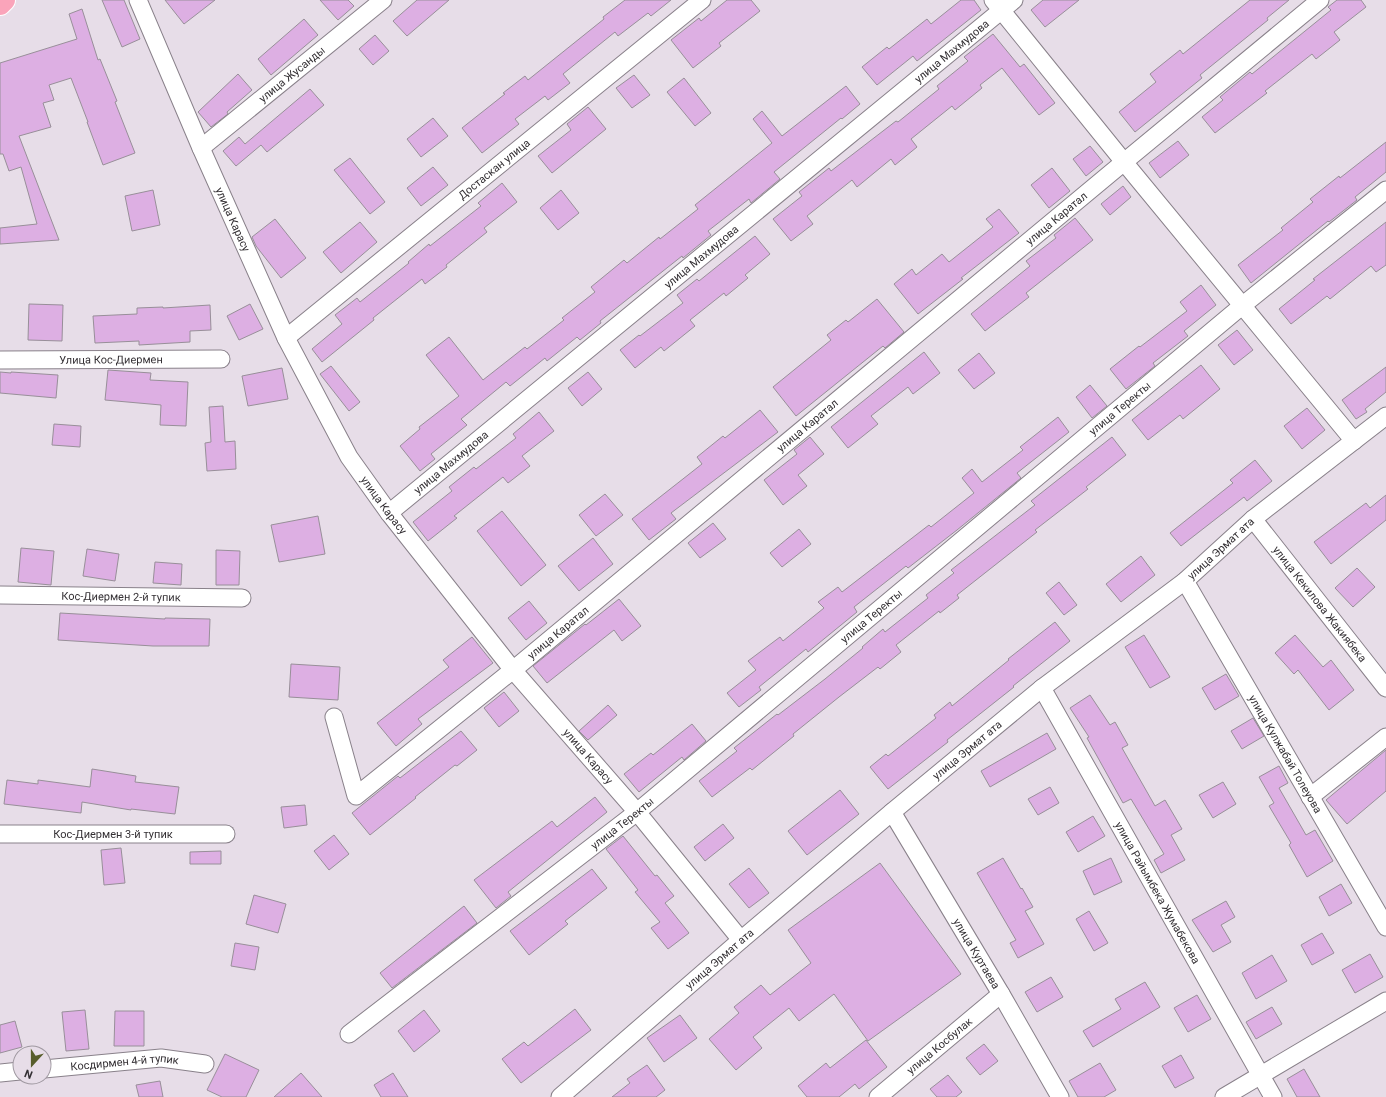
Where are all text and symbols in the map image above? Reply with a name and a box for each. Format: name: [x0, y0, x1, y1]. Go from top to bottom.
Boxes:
street label: улица Махмудова: [912, 17, 992, 85]
street label: улица Жусанды: [256, 44, 327, 105]
street label: Достаскан улица: [456, 136, 532, 202]
street label: улица Карасу: [213, 185, 253, 254]
street label: улица Каратал: [1023, 189, 1090, 247]
street label: улица Махмудова: [661, 222, 741, 291]
street label: Улица Кос-Диермен: [59, 353, 163, 366]
street label: улица Теректы: [1086, 379, 1153, 438]
street label: улица Каратал: [774, 396, 841, 455]
street label: улица Махмудова: [411, 428, 491, 497]
street label: улица Карасу: [358, 473, 410, 537]
street label: улица Эрмат ата: [1185, 515, 1257, 582]
street label: улица Кекилова Жакиябека: [1270, 543, 1369, 664]
street label: улица Теректы: [838, 587, 905, 646]
street label: Кос-Диермен 2-й тупик: [61, 589, 181, 604]
street label: улица Каратал: [525, 603, 591, 662]
street label: улица Кулжабай Толеуова: [1246, 692, 1325, 815]
street label: улица Эрмат ата: [930, 718, 1004, 782]
street label: улица Карасу: [561, 726, 616, 787]
street label: улица Теректы: [588, 794, 656, 852]
street label: улица Райымбека Жумабекова: [1112, 819, 1203, 966]
street label: Кос-Диермен 3-й тупик: [53, 828, 173, 841]
street label: улица Куртаева: [951, 916, 1003, 991]
street label: улица Эрмат ата: [683, 926, 756, 992]
street label: улица Косбулак: [904, 1015, 975, 1077]
north arrow: [12, 1045, 52, 1085]
street label: Косдирмен 4-й тупик: [70, 1051, 180, 1073]
text: N: [22, 1066, 35, 1081]

